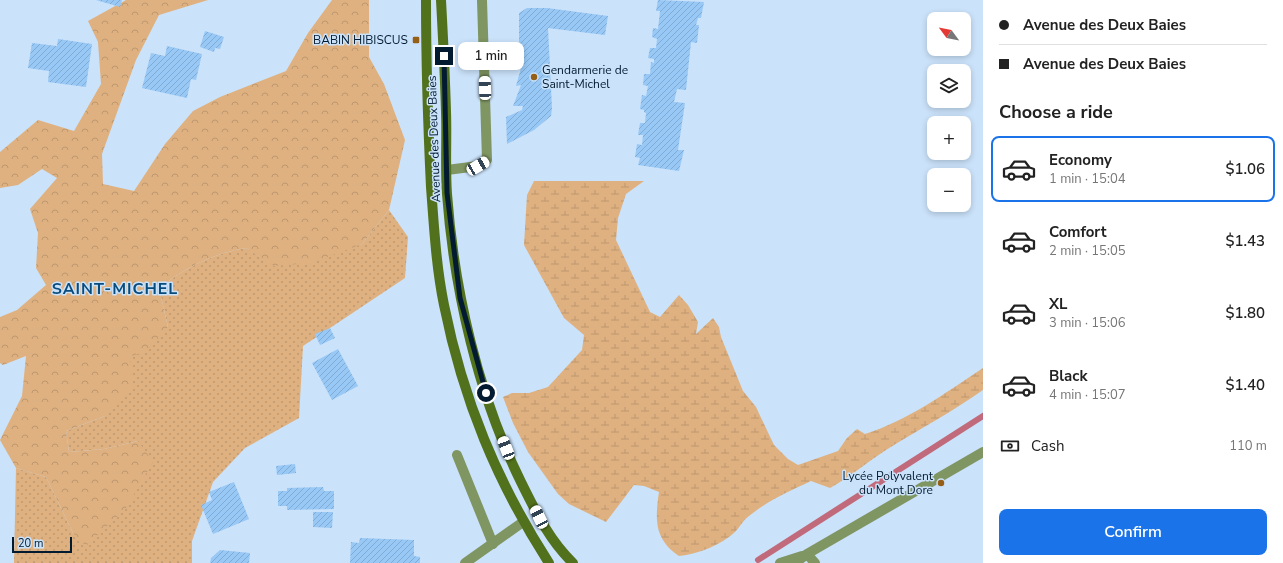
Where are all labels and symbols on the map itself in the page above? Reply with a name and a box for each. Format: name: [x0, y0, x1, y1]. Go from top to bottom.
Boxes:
north arrow: [927, 12, 971, 56]
place label: BABIN HIBISCUS: [313, 32, 408, 48]
marker: BABIN HIBISCUS: [411, 35, 421, 45]
callout: 1 min: [458, 42, 524, 70]
route end: [435, 47, 453, 65]
place label: Gendarmerie de Saint-Michel: [542, 62, 628, 92]
marker: Gendarmerie de Saint-Michel: [529, 72, 539, 82]
street label: Avenue des Deux Baies: [424, 75, 444, 203]
car: [479, 76, 491, 100]
car: [465, 155, 491, 177]
district label: SAINT-MICHEL: [52, 278, 178, 300]
route start: [477, 384, 495, 402]
car: [496, 435, 516, 461]
place label: Lycée Polyvalent du Mont Dore: [843, 468, 934, 498]
marker: Lycée Polyvalent du Mont Dore: [936, 478, 946, 488]
car: [528, 504, 550, 530]
scale bar: [12, 535, 72, 554]

